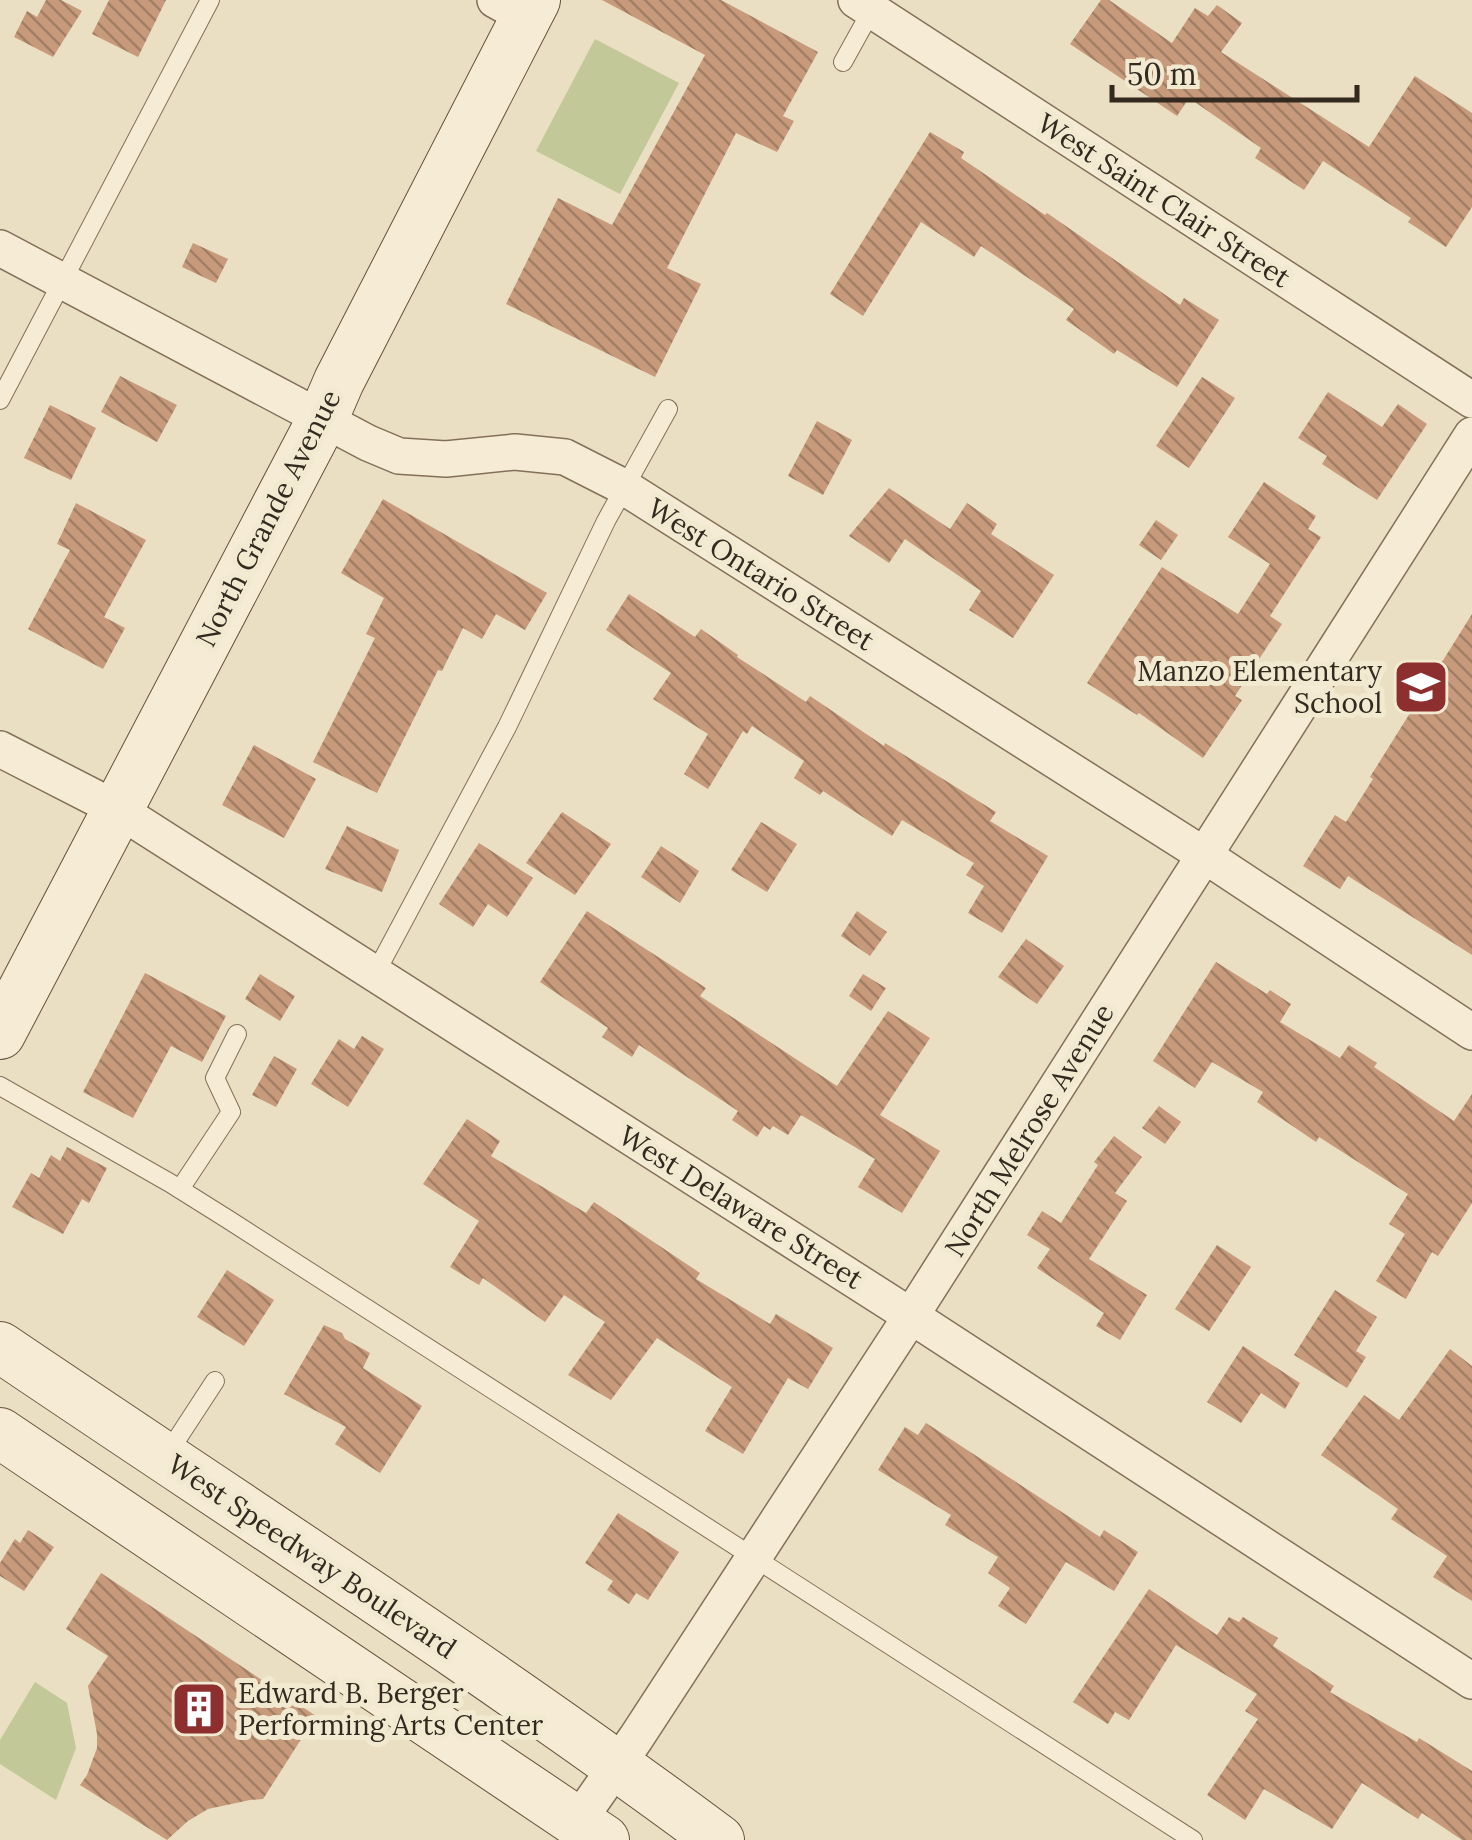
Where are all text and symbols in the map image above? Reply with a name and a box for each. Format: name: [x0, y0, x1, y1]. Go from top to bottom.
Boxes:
scale bar: [1112, 40, 1357, 102]
text: 50 m: [1127, 55, 1197, 93]
street label: West Saint Clair Street: [1031, 105, 1297, 295]
street label: North Grande Avenue: [188, 383, 348, 653]
street label: West Ontario Street: [641, 490, 881, 658]
place label: Manzo Elementary School: [1137, 653, 1382, 721]
school or university icon: Manzo Elementary School: [1391, 657, 1451, 717]
street label: North Melrose Avenue: [936, 997, 1122, 1263]
street label: West Delaware Street: [612, 1117, 870, 1297]
street label: West Speedway Boulevard: [161, 1446, 463, 1666]
place label: Edward B. Berger Performing Arts Center: [238, 1675, 543, 1743]
building icon: Edward B. Berger Performing Arts Center: [169, 1679, 229, 1739]

